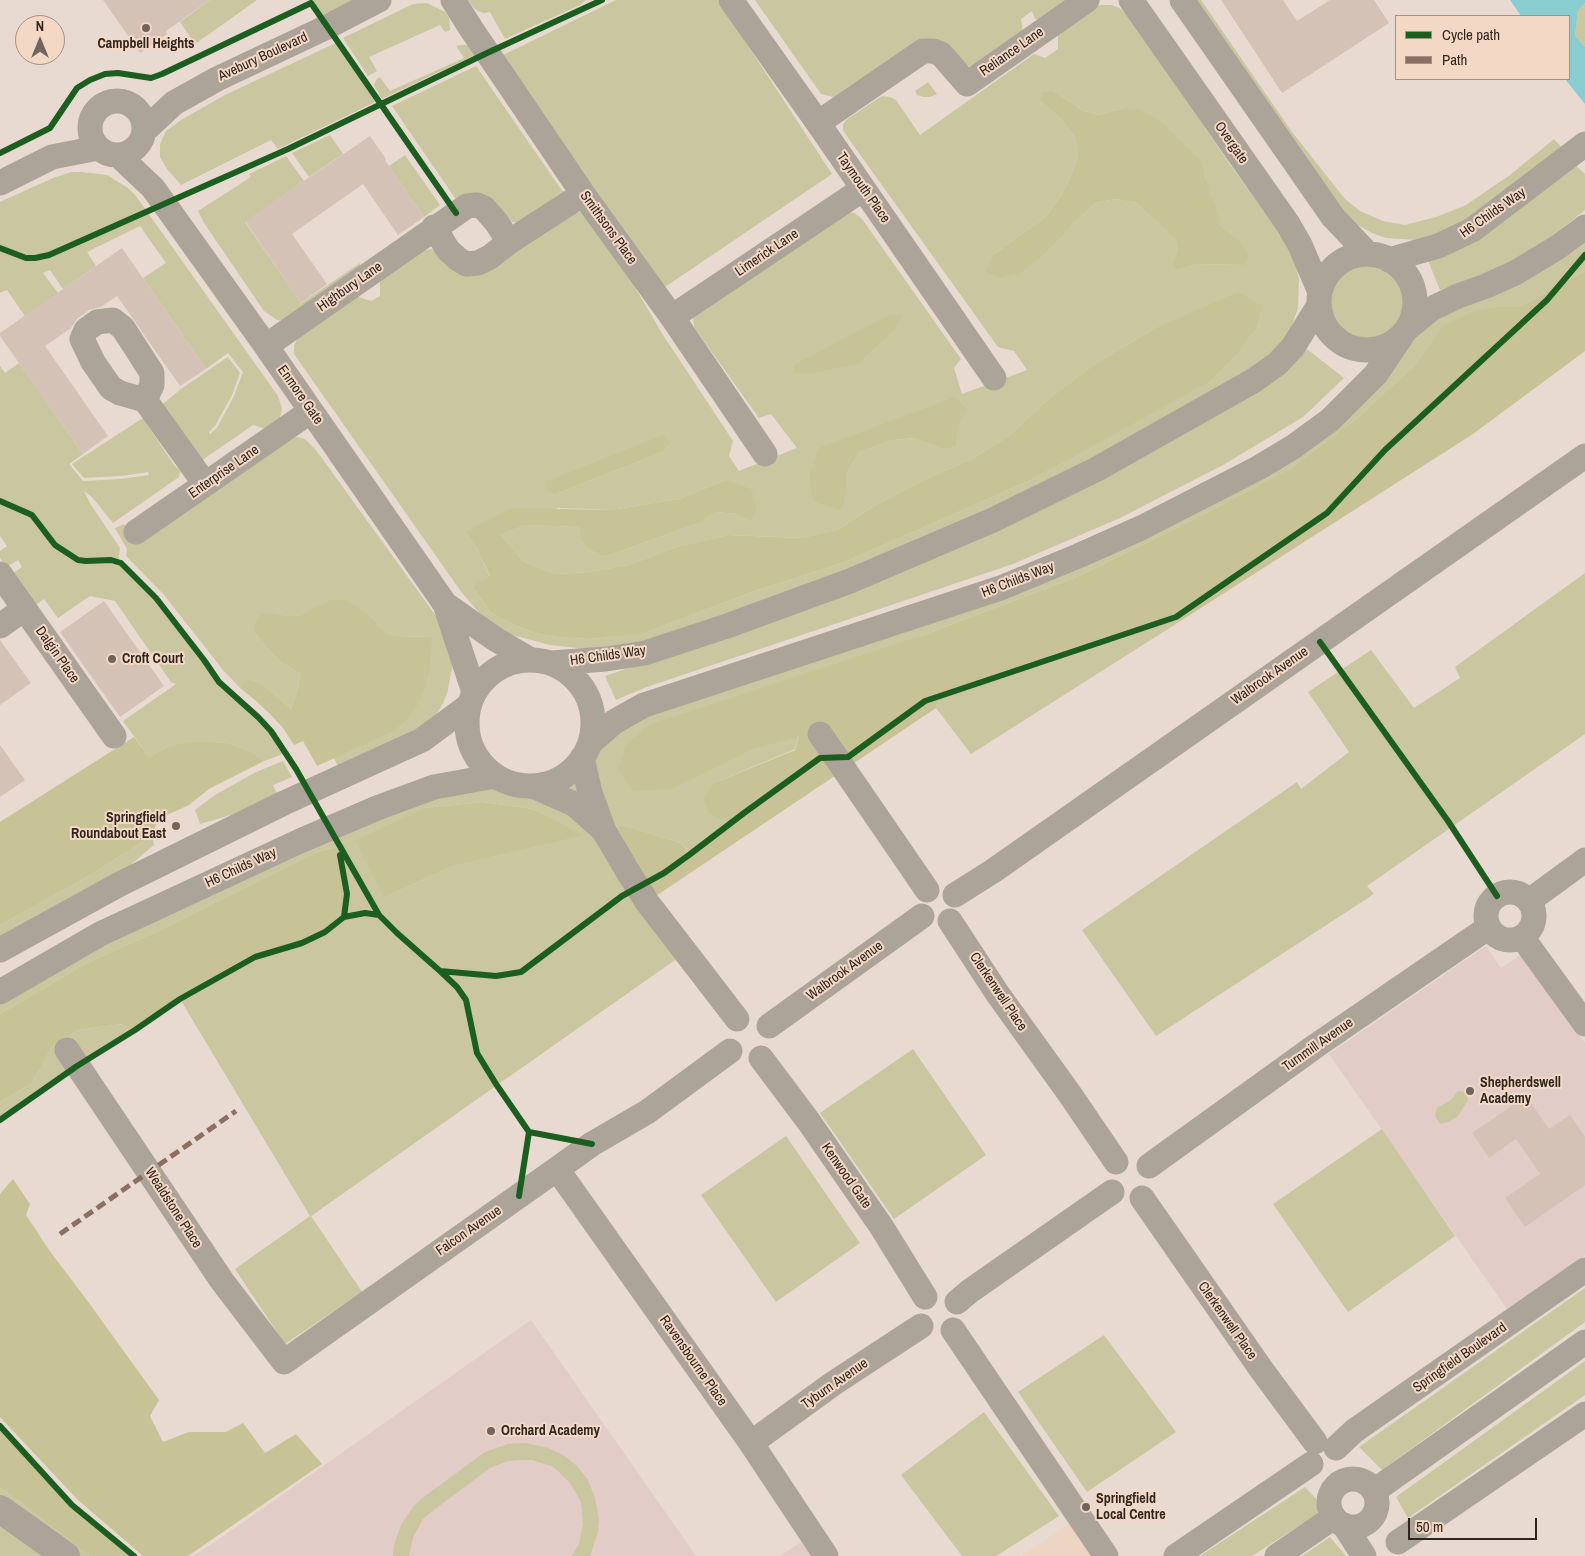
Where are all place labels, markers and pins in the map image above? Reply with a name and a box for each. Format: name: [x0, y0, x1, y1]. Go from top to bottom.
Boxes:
marker: Campbell Heights: [140, 22, 152, 34]
place label: Campbell Heights: [98, 36, 194, 52]
place label: Croft Court: [122, 651, 183, 667]
marker: Croft Court: [106, 653, 118, 665]
place label: Springfield Roundabout East: [71, 810, 166, 842]
marker: Springfield Roundabout East: [170, 820, 182, 832]
place label: Shepherdswell Academy: [1480, 1075, 1561, 1108]
marker: Shepherdswell Academy: [1464, 1085, 1476, 1097]
place label: Orchard Academy: [501, 1423, 600, 1439]
marker: Orchard Academy: [485, 1425, 497, 1437]
place label: Springfield Local Centre: [1096, 1491, 1166, 1524]
marker: Springfield Local Centre: [1080, 1501, 1092, 1513]

